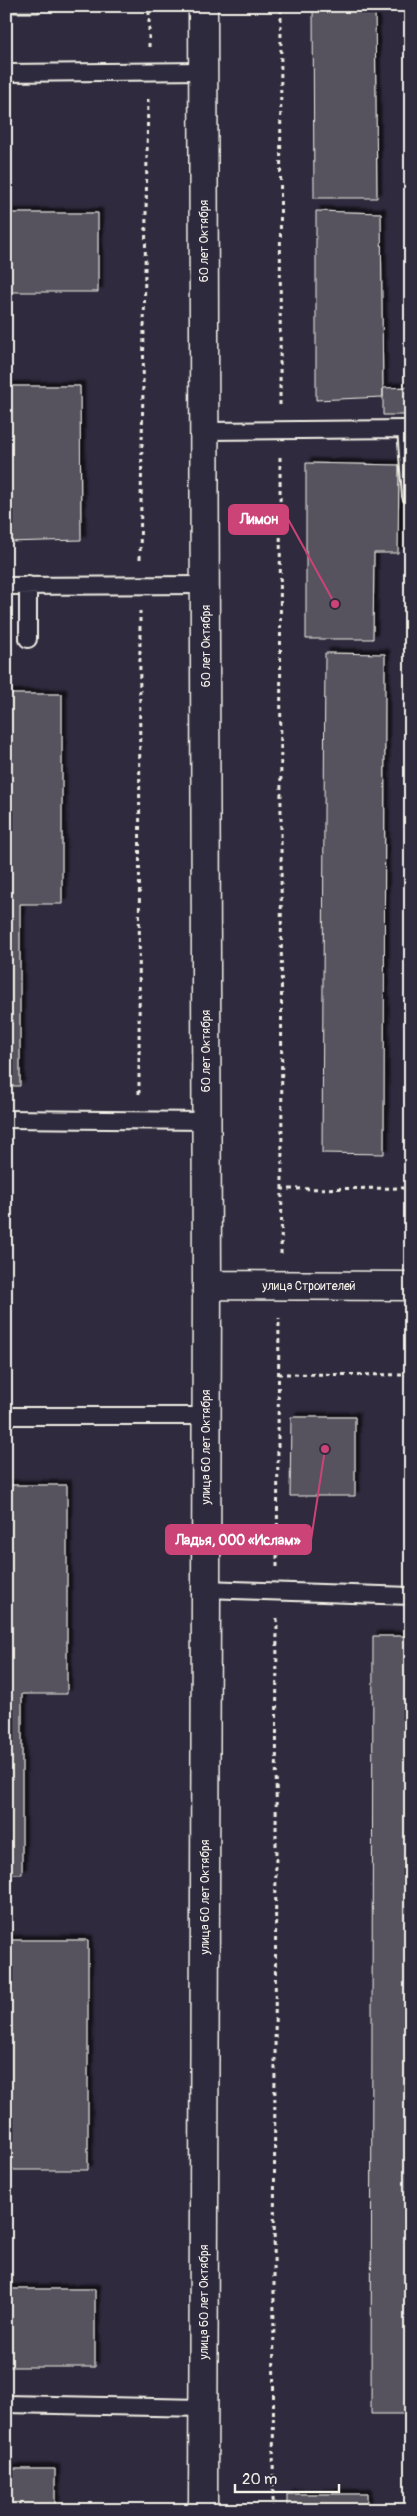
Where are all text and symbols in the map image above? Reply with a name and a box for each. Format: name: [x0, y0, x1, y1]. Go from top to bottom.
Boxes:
street label: 60 лет Октября: [197, 200, 212, 282]
callout: Лимон: [229, 505, 288, 534]
text: Лимон: [239, 511, 278, 528]
street label: 60 лет Октября: [199, 605, 214, 687]
street label: 60 лет Октября: [199, 1010, 214, 1092]
street label: улица Строителей: [261, 1279, 356, 1294]
street label: улица 60 лет Октября: [199, 1389, 214, 1505]
callout: Ладья, ООО «Ислам»: [166, 1525, 311, 1554]
text: Ладья, ООО «Ислам»: [174, 1532, 302, 1549]
street label: улица 60 лет Октября: [198, 1839, 213, 1955]
street label: улица 60 лет Октября: [197, 2244, 212, 2360]
scale bar: [235, 2461, 338, 2493]
text: 20 m: [242, 2470, 277, 2489]

